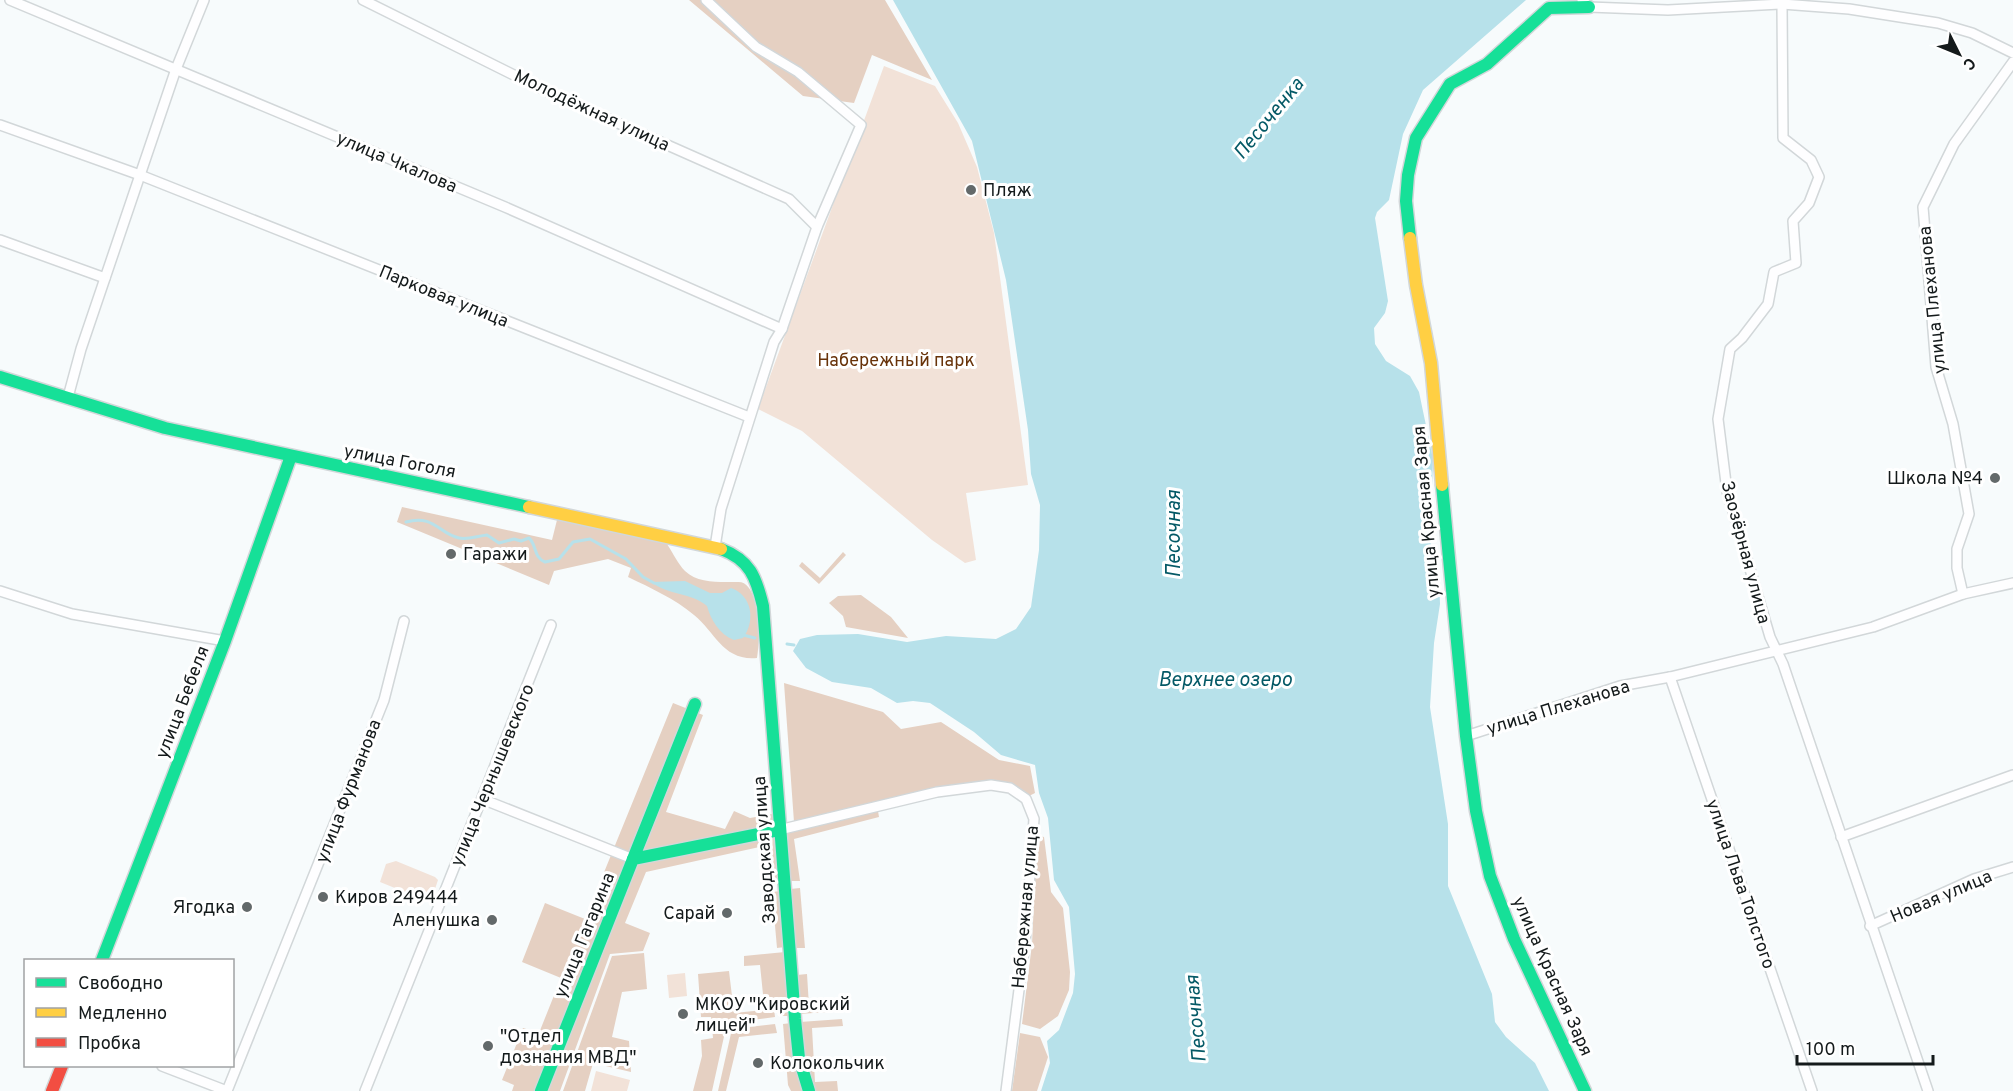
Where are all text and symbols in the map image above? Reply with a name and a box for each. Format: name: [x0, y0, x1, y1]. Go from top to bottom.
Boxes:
north arrow: [1929, 24, 1989, 84]
text: С: [1958, 52, 1979, 73]
street label: Молодёжная улица: [510, 65, 673, 158]
water label: Песоченка: [1229, 72, 1311, 166]
street label: улица Чкалова: [332, 128, 460, 199]
place label: Пляж: [983, 180, 1032, 203]
marker: Пляж: [964, 183, 978, 197]
street label: улица Плеханова: [1914, 225, 1953, 375]
street label: Парковая улица: [375, 261, 512, 334]
park label: Набережный парк: [817, 350, 975, 373]
street label: улица Красная Заря: [1409, 425, 1446, 599]
street label: улица Гоголя: [342, 440, 458, 485]
place label: Школа №4: [1887, 468, 1983, 491]
marker: Школа №4: [1988, 471, 2002, 485]
street label: Заозёрная улица: [1714, 478, 1775, 626]
water label: Песочная: [1162, 490, 1188, 578]
place label: Гаражи: [463, 544, 528, 567]
marker: Гаражи: [444, 547, 458, 561]
street label: улица Бебеля: [151, 643, 215, 762]
water label: Верхнее озеро: [1158, 668, 1292, 694]
street label: улица Плеханова: [1484, 676, 1633, 741]
street label: улица Чернышевского: [446, 681, 541, 870]
street label: улица Фурманова: [311, 716, 387, 867]
street label: Заводская улица: [749, 775, 782, 925]
street label: улица Льва Толстого: [1700, 797, 1779, 972]
street label: Набережная улица: [1008, 825, 1045, 990]
street label: Новая улица: [1887, 866, 1996, 929]
street label: улица Гагарина: [550, 869, 621, 1002]
place label: Киров 249444: [335, 887, 458, 910]
marker: Киров 249444: [316, 890, 330, 904]
street label: улица Красная Заря: [1506, 893, 1597, 1060]
place label: Ягодка: [173, 897, 235, 920]
marker: Ягодка: [240, 900, 254, 914]
place label: Сарай: [663, 903, 715, 926]
marker: Сарай: [720, 906, 734, 920]
place label: Аленушка: [392, 910, 480, 933]
marker: Аленушка: [485, 913, 499, 927]
legend: [24, 959, 234, 1067]
text: Свободно: [78, 973, 163, 996]
water label: Песочная: [1180, 973, 1214, 1064]
place label: МКОУ "Кировский лицей": [695, 994, 850, 1038]
text: Медленно: [78, 1003, 167, 1026]
marker: МКОУ "Кировский лицей": [676, 1007, 690, 1021]
place label: "Отдел дознания МВД": [500, 1026, 637, 1070]
scale bar: [1797, 1028, 1934, 1066]
text: Пробка: [78, 1033, 141, 1056]
marker: "Отдел дознания МВД": [481, 1039, 495, 1053]
text: 100 m: [1806, 1039, 1855, 1062]
place label: Колокольчик: [770, 1053, 885, 1076]
marker: Колокольчик: [751, 1056, 765, 1070]

